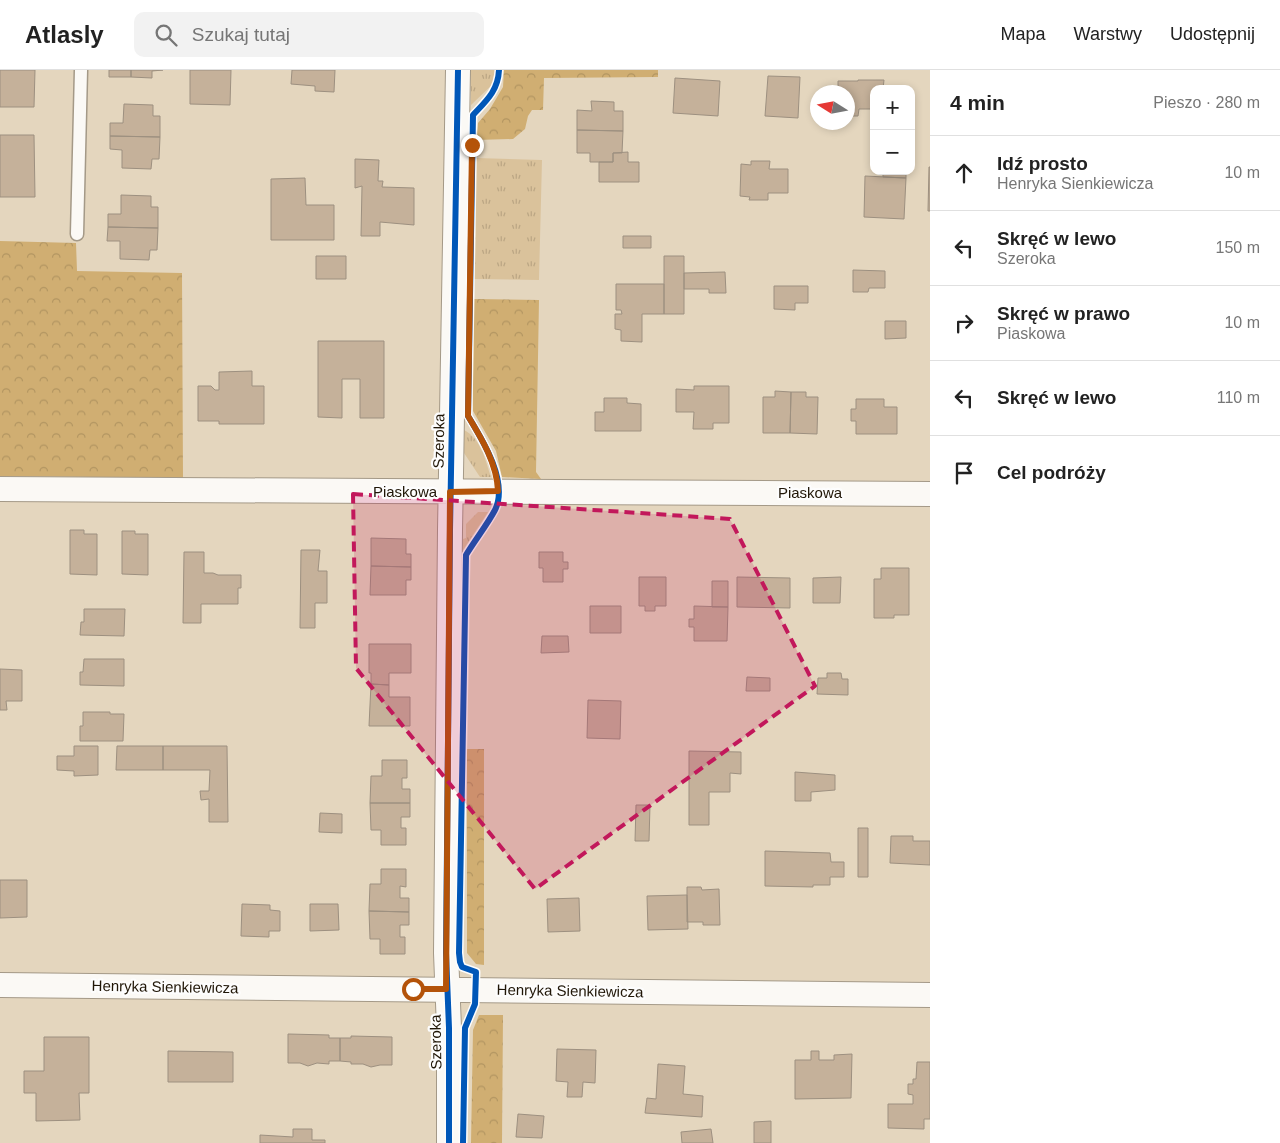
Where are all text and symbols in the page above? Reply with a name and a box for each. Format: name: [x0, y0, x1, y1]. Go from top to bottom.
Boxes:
search box: [134, 12, 484, 57]
text: Atlasly: [25, 21, 104, 48]
icon: search: [152, 21, 180, 49]
text: Szukaj tutaj: [192, 24, 290, 45]
text: Mapa: [1001, 24, 1046, 44]
text: Warstwy: [1074, 24, 1142, 44]
text: Udostępnij: [1170, 24, 1255, 44]
north arrow: [810, 85, 855, 130]
map controls: [870, 85, 915, 175]
button: +: [870, 85, 915, 130]
text: 4 min: [950, 91, 1005, 114]
text: Pieszo · 280 m: [1153, 94, 1260, 111]
button: −: [870, 130, 915, 175]
route end: [461, 134, 484, 157]
text: Idź prosto: [997, 153, 1088, 174]
icon: ahead: [950, 159, 978, 187]
text: 10 m: [1224, 164, 1260, 181]
text: Henryka Sienkiewicza: [997, 175, 1154, 192]
text: Skręć w lewo: [997, 228, 1116, 249]
icon: left: [950, 234, 978, 262]
text: 150 m: [1216, 239, 1260, 256]
text: Szeroka: [997, 250, 1056, 267]
text: Skręć w prawo: [997, 303, 1130, 324]
icon: right: [950, 309, 978, 337]
text: 10 m: [1224, 314, 1260, 331]
text: Piaskowa: [997, 325, 1065, 342]
icon: left: [950, 384, 978, 412]
text: Skręć w lewo: [997, 387, 1116, 408]
text: 110 m: [1217, 389, 1260, 406]
street label: Szeroka: [430, 413, 447, 469]
icon: arrive: [950, 459, 978, 487]
text: Cel podróży: [997, 462, 1106, 483]
street label: Piaskowa: [373, 483, 438, 500]
street label: Piaskowa: [778, 484, 843, 501]
street label: Henryka Sienkiewicza: [92, 977, 239, 996]
route start: [402, 978, 425, 1001]
street label: Henryka Sienkiewicza: [497, 981, 644, 1000]
street label: Szeroka: [427, 1014, 444, 1070]

